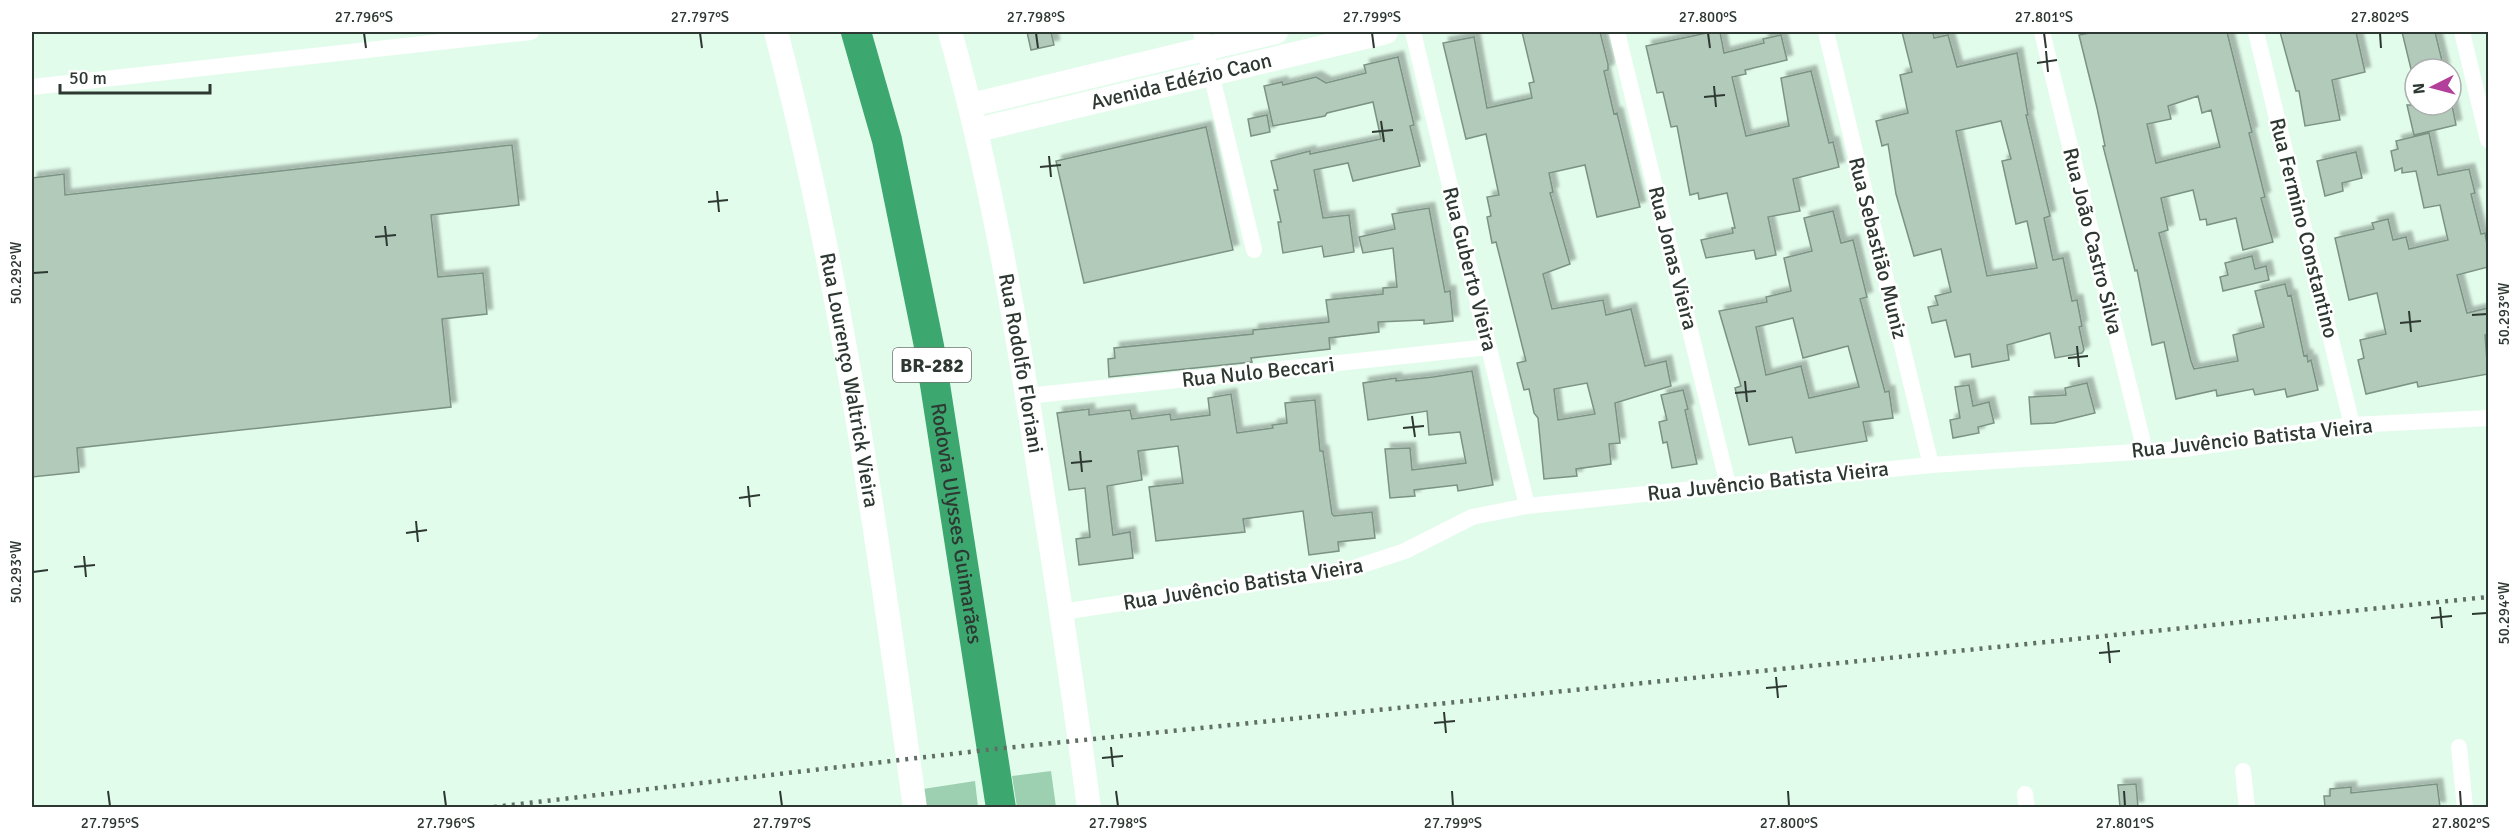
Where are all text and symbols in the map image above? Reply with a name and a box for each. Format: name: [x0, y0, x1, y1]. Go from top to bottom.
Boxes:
text: 27.796°S: [335, 8, 393, 26]
text: 27.797°S: [671, 8, 729, 26]
text: 27.798°S: [1007, 8, 1065, 26]
text: 27.799°S: [1343, 8, 1401, 26]
text: 27.800°S: [1679, 8, 1737, 26]
text: 27.801°S: [2015, 8, 2073, 26]
text: 27.802°S: [2351, 8, 2409, 26]
street label: Avenida Edézio Caon: [1088, 47, 1274, 115]
scale bar: [60, 57, 210, 95]
north arrow: [2403, 57, 2463, 117]
text: 50 m: [69, 67, 107, 89]
text: N: [2409, 82, 2430, 95]
street label: Rua Fermino Constantino: [2264, 115, 2344, 341]
street label: Rua João Castro Silva: [2057, 145, 2129, 337]
street label: Rua Sebastião Muniz: [1843, 154, 1913, 342]
street label: Rua Jonas Vieira: [1643, 183, 1703, 333]
street label: Rua Guberto Vieira: [1437, 184, 1503, 354]
text: 50.292°W: [7, 241, 25, 304]
street label: Rua Lourenço Waltrick Vieira: [814, 250, 885, 510]
street label: Rua Rodolfo Floriani: [993, 271, 1049, 455]
text: 50.293°W: [2495, 282, 2513, 345]
road number: BR-282: [893, 348, 971, 382]
street label: Rua Nulo Beccari: [1180, 351, 1336, 393]
street label: Rodovia Ulysses Guimarães: [925, 401, 988, 646]
street label: Rua Juvêncio Batista Vieira: [2130, 412, 2374, 464]
street label: Rua Juvêncio Batista Vieira: [1646, 455, 1890, 507]
text: 50.293°W: [7, 540, 25, 603]
street label: Rua Juvêncio Batista Vieira: [1121, 552, 1365, 616]
text: 50.294°W: [2495, 581, 2513, 644]
text: 27.795°S: [81, 814, 139, 832]
text: 27.796°S: [417, 814, 475, 832]
text: 27.797°S: [753, 814, 811, 832]
text: 27.798°S: [1089, 814, 1147, 832]
text: 27.799°S: [1424, 814, 1482, 832]
text: 27.800°S: [1760, 814, 1818, 832]
text: 27.801°S: [2096, 814, 2154, 832]
text: 27.802°S: [2432, 814, 2490, 832]

